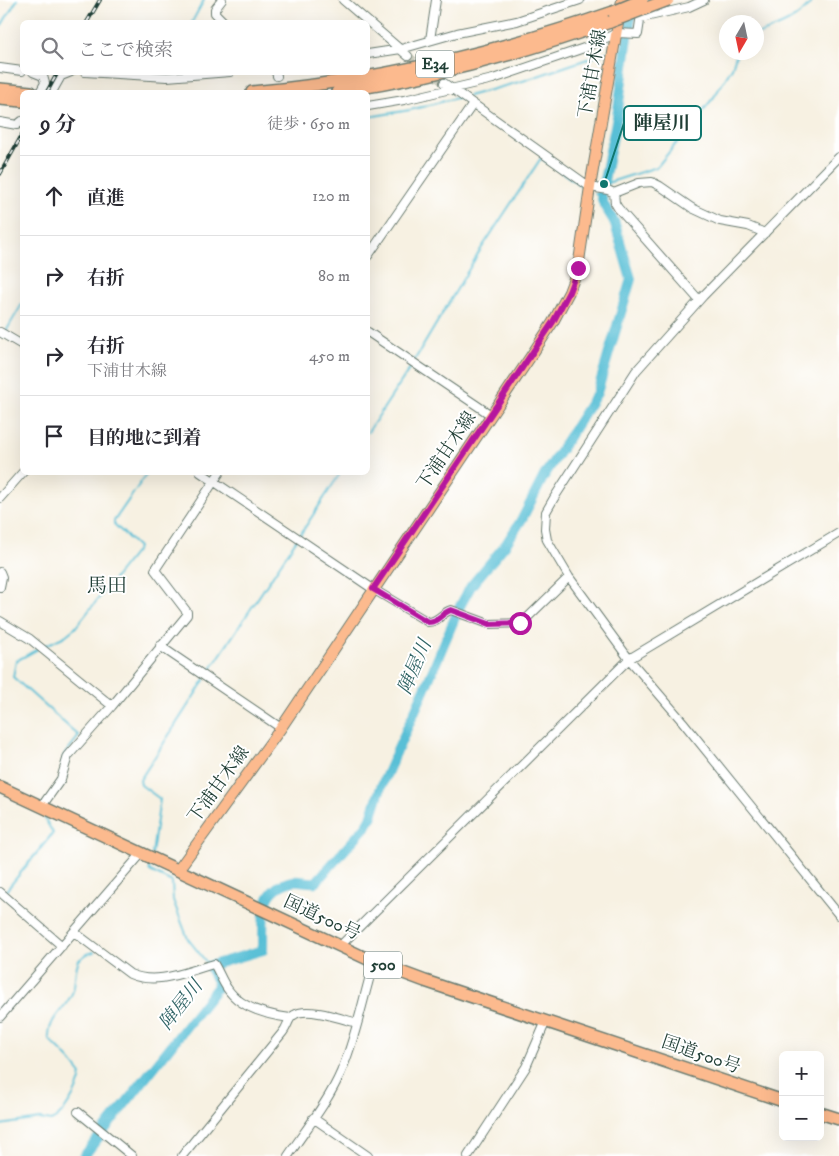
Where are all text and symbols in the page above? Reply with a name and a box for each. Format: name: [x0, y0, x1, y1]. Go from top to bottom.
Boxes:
north arrow: [719, 15, 764, 60]
search box: [20, 20, 370, 75]
street label: 下浦甘木線: [574, 28, 612, 120]
icon: search: [38, 34, 66, 62]
text: ここで検索: [78, 39, 173, 62]
road number: E34: [416, 51, 454, 78]
callout: 陣屋川: [624, 106, 701, 140]
text: 9 分: [40, 112, 76, 138]
text: 陣屋川: [633, 112, 691, 135]
text: 徒歩 · 650 m: [267, 114, 350, 134]
icon: ahead: [40, 182, 68, 210]
text: 120 m: [312, 186, 350, 206]
text: 直進: [87, 187, 125, 210]
route end: [567, 257, 590, 280]
icon: right: [40, 262, 68, 290]
text: 80 m: [318, 266, 350, 286]
text: 右折: [87, 267, 125, 290]
text: 右折: [87, 335, 125, 358]
icon: right: [40, 342, 68, 370]
text: 450 m: [309, 346, 350, 366]
text: 下浦甘木線: [87, 361, 167, 381]
street label: 下浦甘木線: [413, 408, 481, 494]
icon: arrive: [40, 422, 68, 450]
text: 目的地に到着: [87, 427, 201, 450]
district label: 馬田: [87, 574, 127, 599]
route start: [509, 612, 532, 635]
water label: 陣屋川: [393, 634, 438, 698]
street label: 下浦甘木線: [184, 742, 254, 828]
street label: 国道500号: [280, 891, 364, 945]
road number: 500: [364, 952, 402, 978]
water label: 陣屋川: [154, 974, 209, 1035]
street label: 国道500号: [658, 1031, 744, 1079]
map controls: [779, 1051, 824, 1141]
button: +: [779, 1051, 824, 1096]
button: −: [779, 1096, 824, 1141]

